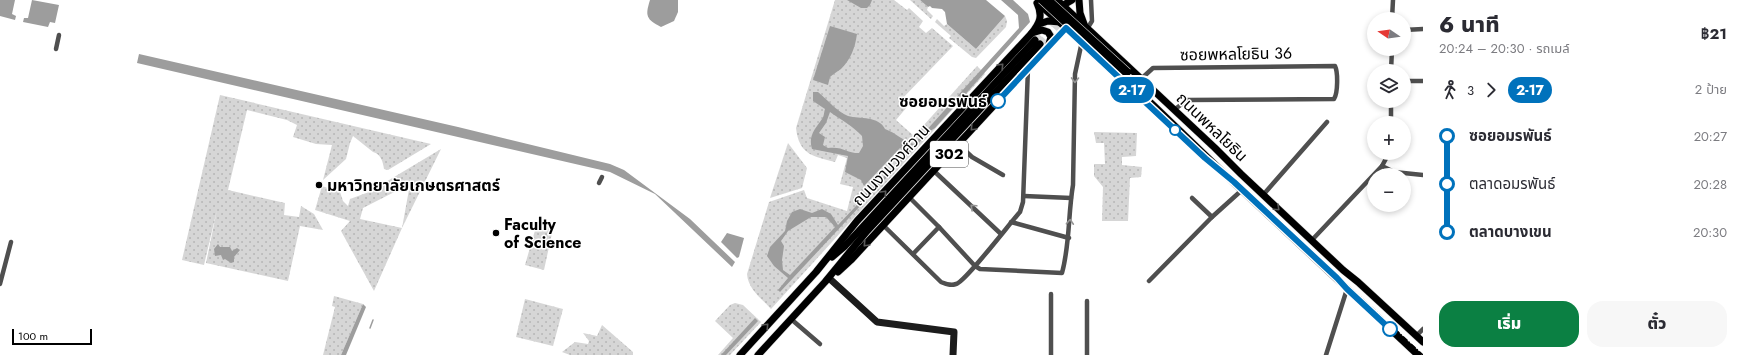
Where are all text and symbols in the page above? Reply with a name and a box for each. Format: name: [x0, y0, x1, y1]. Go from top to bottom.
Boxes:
text: 6 นาที: [1439, 8, 1500, 40]
north arrow: [1367, 12, 1411, 56]
map controls: [1367, 12, 1411, 212]
text: ฿21: [1701, 23, 1727, 45]
text: 20:24 – 20:30 · รถเมล์: [1439, 39, 1570, 58]
street label: ซอยพหลโยธิน 36: [1180, 42, 1292, 66]
one-way arrow: [996, 63, 1003, 71]
button: layers: [1367, 64, 1411, 108]
one-way arrow: [1071, 77, 1080, 83]
line badge: 2-17: [1104, 77, 1160, 103]
icon: walk: [1439, 79, 1461, 101]
icon: forward: [1480, 79, 1502, 101]
text: 2-17: [1118, 80, 1146, 100]
text: 2-17: [1516, 80, 1544, 100]
text: 2 ป้าย: [1695, 80, 1727, 99]
text: 3: [1467, 81, 1474, 100]
street label: ถนนพหลโยธิน: [1171, 87, 1253, 167]
place label: ซอยอมรพันธ์: [899, 90, 987, 113]
marker: ซอยอมรพันธ์: [990, 93, 1006, 109]
button: +: [1367, 116, 1411, 160]
street label: ถนนงามวงศ์วาน: [847, 119, 935, 211]
one-way arrow: [970, 123, 978, 131]
unlabelled marker: [1169, 124, 1181, 136]
text: ซอยอมรพันธ์: [1469, 125, 1552, 147]
text: 20:27: [1694, 127, 1727, 146]
road number: 302: [930, 141, 968, 167]
button: −: [1367, 168, 1411, 212]
text: ตลาดอมรพันธ์: [1469, 173, 1555, 195]
place label: มหาวิทยาลัยเกษตรศาสตร์: [327, 174, 500, 197]
text: 20:28: [1693, 175, 1727, 194]
marker: มหาวิทยาลัยเกษตรศาสตร์: [314, 180, 324, 190]
one-way arrow: [879, 190, 886, 198]
one-way arrow: [1272, 203, 1280, 210]
one-way arrow: [970, 205, 978, 212]
place label: Faculty of Science: [504, 213, 582, 254]
one-way arrow: [1065, 219, 1074, 225]
text: ตลาดบางเขน: [1469, 221, 1552, 243]
text: 20:30: [1693, 223, 1727, 242]
marker: Faculty of Science: [491, 228, 501, 238]
one-way arrow: [863, 239, 871, 247]
button: เริ่ม: [1439, 301, 1579, 347]
button: ตั๋ว: [1587, 301, 1727, 347]
unlabelled marker: [1382, 321, 1398, 337]
one-way arrow: [762, 323, 769, 331]
scale bar: [12, 327, 92, 346]
text: 100 m: [18, 328, 48, 344]

